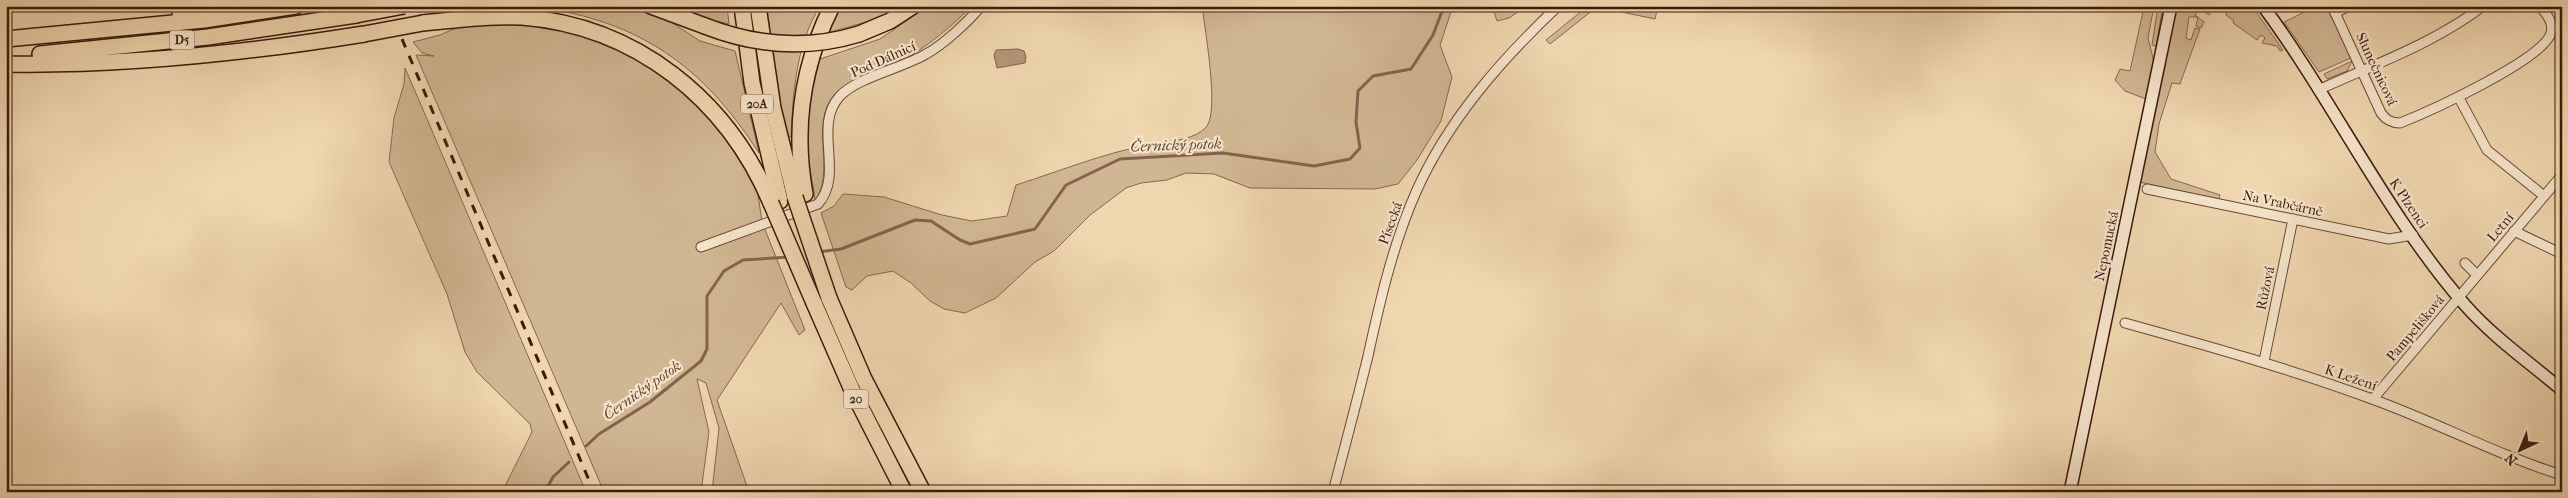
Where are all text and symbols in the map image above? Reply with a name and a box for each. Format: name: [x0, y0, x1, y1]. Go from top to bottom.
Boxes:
road number: D5: [170, 30, 194, 50]
street label: Slunečnicová: [2352, 30, 2401, 109]
street label: Pod Dálnicí: [848, 37, 919, 81]
road number: 20A: [741, 95, 773, 114]
water label: Černický potok: [1130, 134, 1222, 156]
street label: K Plzenci: [2386, 175, 2432, 232]
street label: Na Vrabčárně: [2241, 187, 2325, 220]
street label: Písecká: [1375, 199, 1406, 247]
street label: Nepomucká: [2091, 209, 2122, 283]
street label: Letní: [2483, 209, 2518, 245]
street label: Růžová: [2253, 264, 2279, 312]
street label: Pampelišková: [2383, 291, 2448, 365]
water label: Černický potok: [599, 356, 685, 424]
street label: K Ležení: [2323, 361, 2380, 395]
road number: 20: [844, 389, 868, 408]
north arrow: [2496, 426, 2546, 476]
text: N: [2501, 449, 2521, 469]

